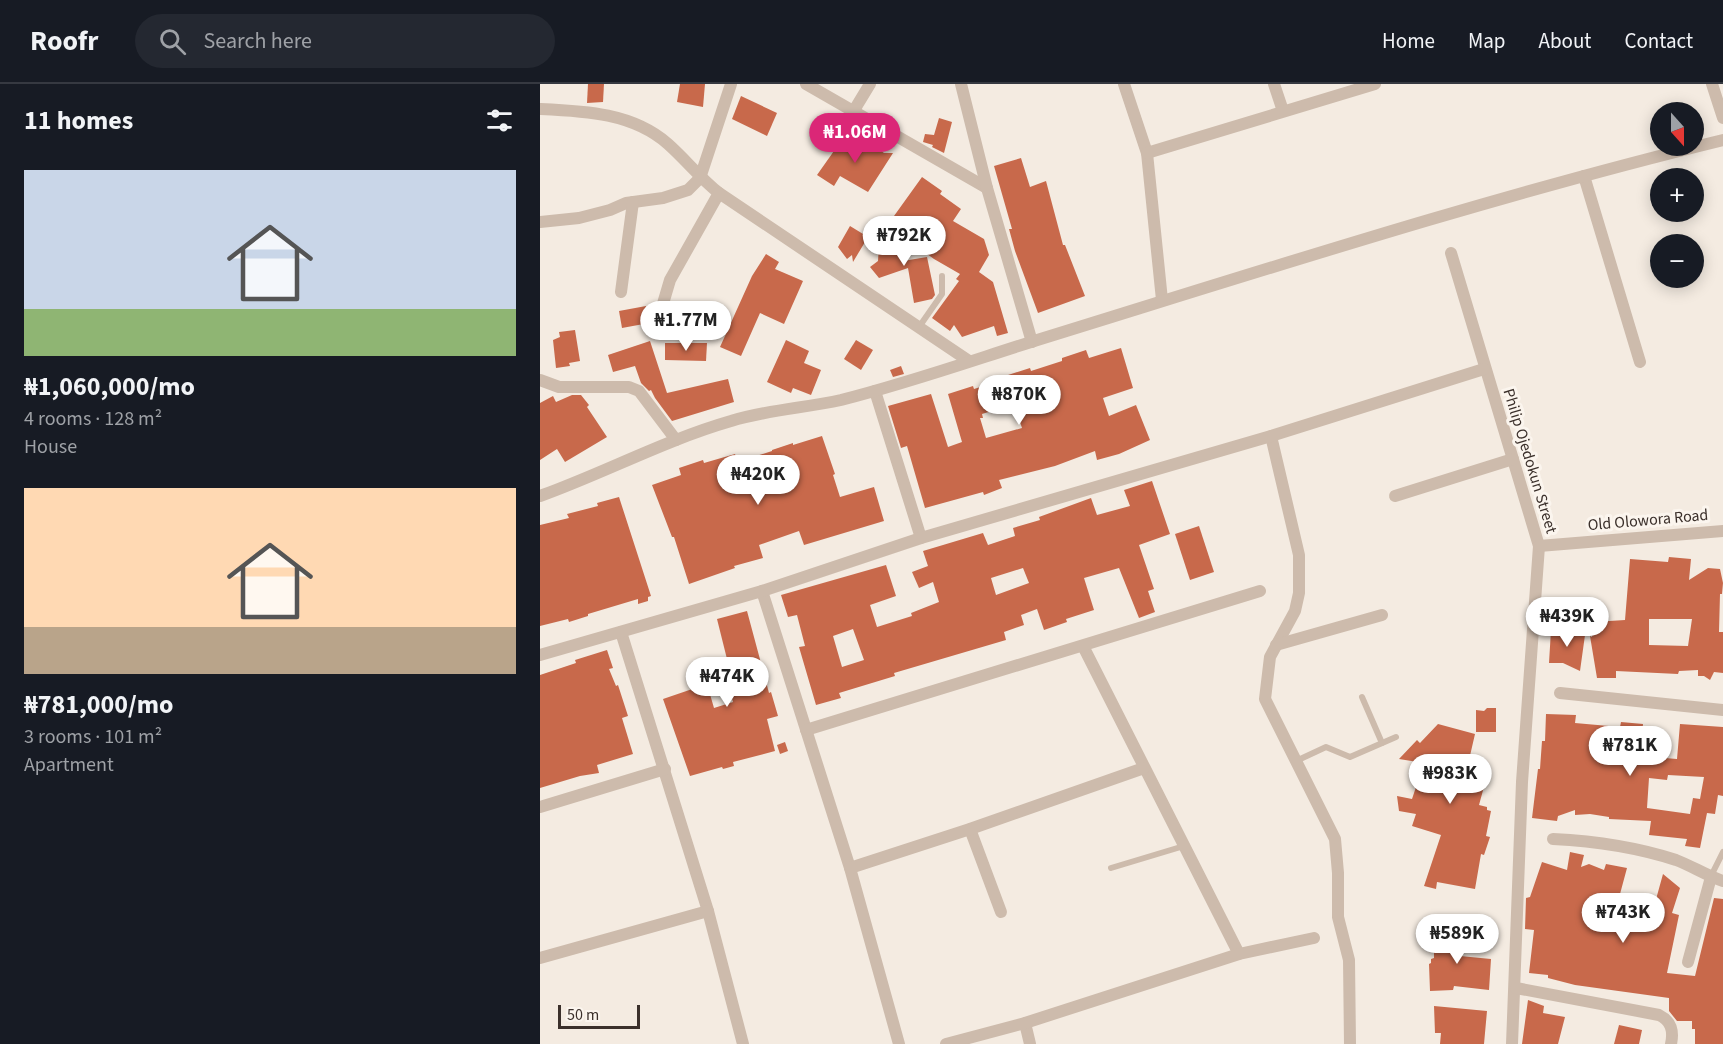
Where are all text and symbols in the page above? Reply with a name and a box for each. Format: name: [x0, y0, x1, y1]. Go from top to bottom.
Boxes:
search box: [135, 14, 555, 68]
text: Roofr: [30, 21, 99, 61]
icon: search: [156, 25, 189, 58]
text: Search here: [204, 25, 312, 57]
text: Home: [1382, 26, 1435, 56]
text: Map: [1468, 26, 1506, 56]
text: About: [1539, 26, 1591, 56]
text: Contact: [1624, 26, 1693, 56]
text: 11 homes: [24, 102, 133, 139]
north arrow: [1650, 102, 1704, 156]
map controls: [1650, 102, 1704, 288]
icon: filters: [483, 104, 516, 137]
pin: ₦1.06M: [806, 113, 904, 164]
text: ₦1.06M: [823, 118, 887, 146]
button: +: [1650, 168, 1704, 222]
icon: home: [216, 209, 324, 317]
pin: ₦792K: [862, 216, 946, 267]
text: ₦792K: [877, 221, 931, 249]
button: −: [1650, 234, 1704, 288]
pin: ₦1.77M: [637, 301, 735, 352]
text: ₦1.77M: [654, 306, 718, 334]
text: ₦1,060,000/mo: [24, 368, 195, 405]
pin: ₦870K: [977, 375, 1061, 426]
text: ₦870K: [992, 380, 1046, 408]
street label: Philip Ojedokun Street: [1498, 386, 1563, 537]
text: 4 rooms · 128 m²: [24, 405, 162, 433]
text: House: [24, 433, 77, 461]
pin: ₦420K: [716, 455, 800, 506]
text: ₦420K: [731, 460, 785, 488]
street label: Old Olowora Road: [1587, 504, 1709, 536]
icon: home: [216, 527, 324, 635]
pin: ₦439K: [1525, 597, 1609, 648]
text: ₦439K: [1540, 602, 1594, 630]
pin: ₦474K: [685, 657, 769, 708]
text: ₦474K: [700, 662, 754, 690]
text: ₦781,000/mo: [24, 686, 173, 723]
text: 3 rooms · 101 m²: [24, 723, 162, 751]
pin: ₦781K: [1588, 726, 1672, 777]
text: ₦781K: [1603, 731, 1657, 759]
text: Apartment: [24, 751, 114, 779]
pin: ₦983K: [1408, 754, 1492, 805]
text: ₦983K: [1423, 759, 1477, 787]
pin: ₦743K: [1581, 893, 1665, 944]
text: ₦743K: [1596, 898, 1650, 926]
pin: ₦589K: [1415, 914, 1499, 965]
text: ₦589K: [1430, 919, 1484, 947]
scale bar: [558, 1002, 640, 1030]
text: 50 m: [567, 1004, 599, 1026]

